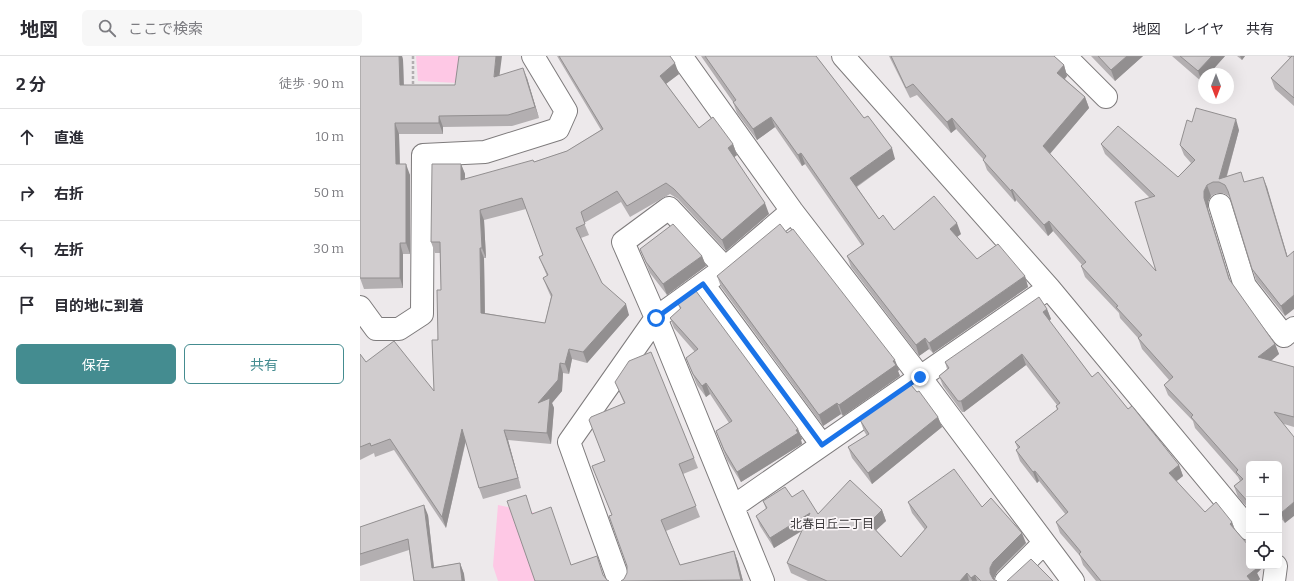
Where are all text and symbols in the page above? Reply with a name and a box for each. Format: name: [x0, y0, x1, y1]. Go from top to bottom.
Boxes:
search box: [82, 10, 362, 46]
icon: search: [96, 17, 118, 39]
text: 地図: [20, 18, 58, 41]
text: ここで検索: [128, 20, 203, 38]
text: 地図: [1132, 21, 1160, 38]
text: レイヤ: [1182, 21, 1224, 38]
text: 共有: [1246, 21, 1274, 38]
north arrow: [1198, 68, 1234, 104]
text: 2 分: [16, 74, 46, 95]
text: 徒歩 · 90 m: [279, 76, 344, 91]
icon: ahead: [16, 126, 38, 148]
text: 直進: [54, 129, 84, 147]
text: 10 m: [315, 129, 344, 144]
icon: right: [16, 182, 38, 204]
text: 右折: [54, 185, 84, 203]
text: 50 m: [314, 185, 344, 200]
icon: left: [16, 238, 38, 260]
text: 左折: [54, 241, 84, 259]
text: 30 m: [313, 241, 344, 256]
icon: arrive: [16, 294, 38, 316]
text: 目的地に到着: [54, 297, 144, 315]
route start: [647, 309, 665, 327]
button: 保存: [16, 344, 176, 384]
button: 共有: [184, 344, 344, 384]
route end: [911, 368, 929, 386]
map controls: [1246, 461, 1282, 569]
button: +: [1246, 461, 1282, 497]
button: −: [1246, 497, 1282, 533]
district label: 北春日丘二丁目: [790, 517, 874, 531]
button: locate: [1246, 533, 1282, 569]

